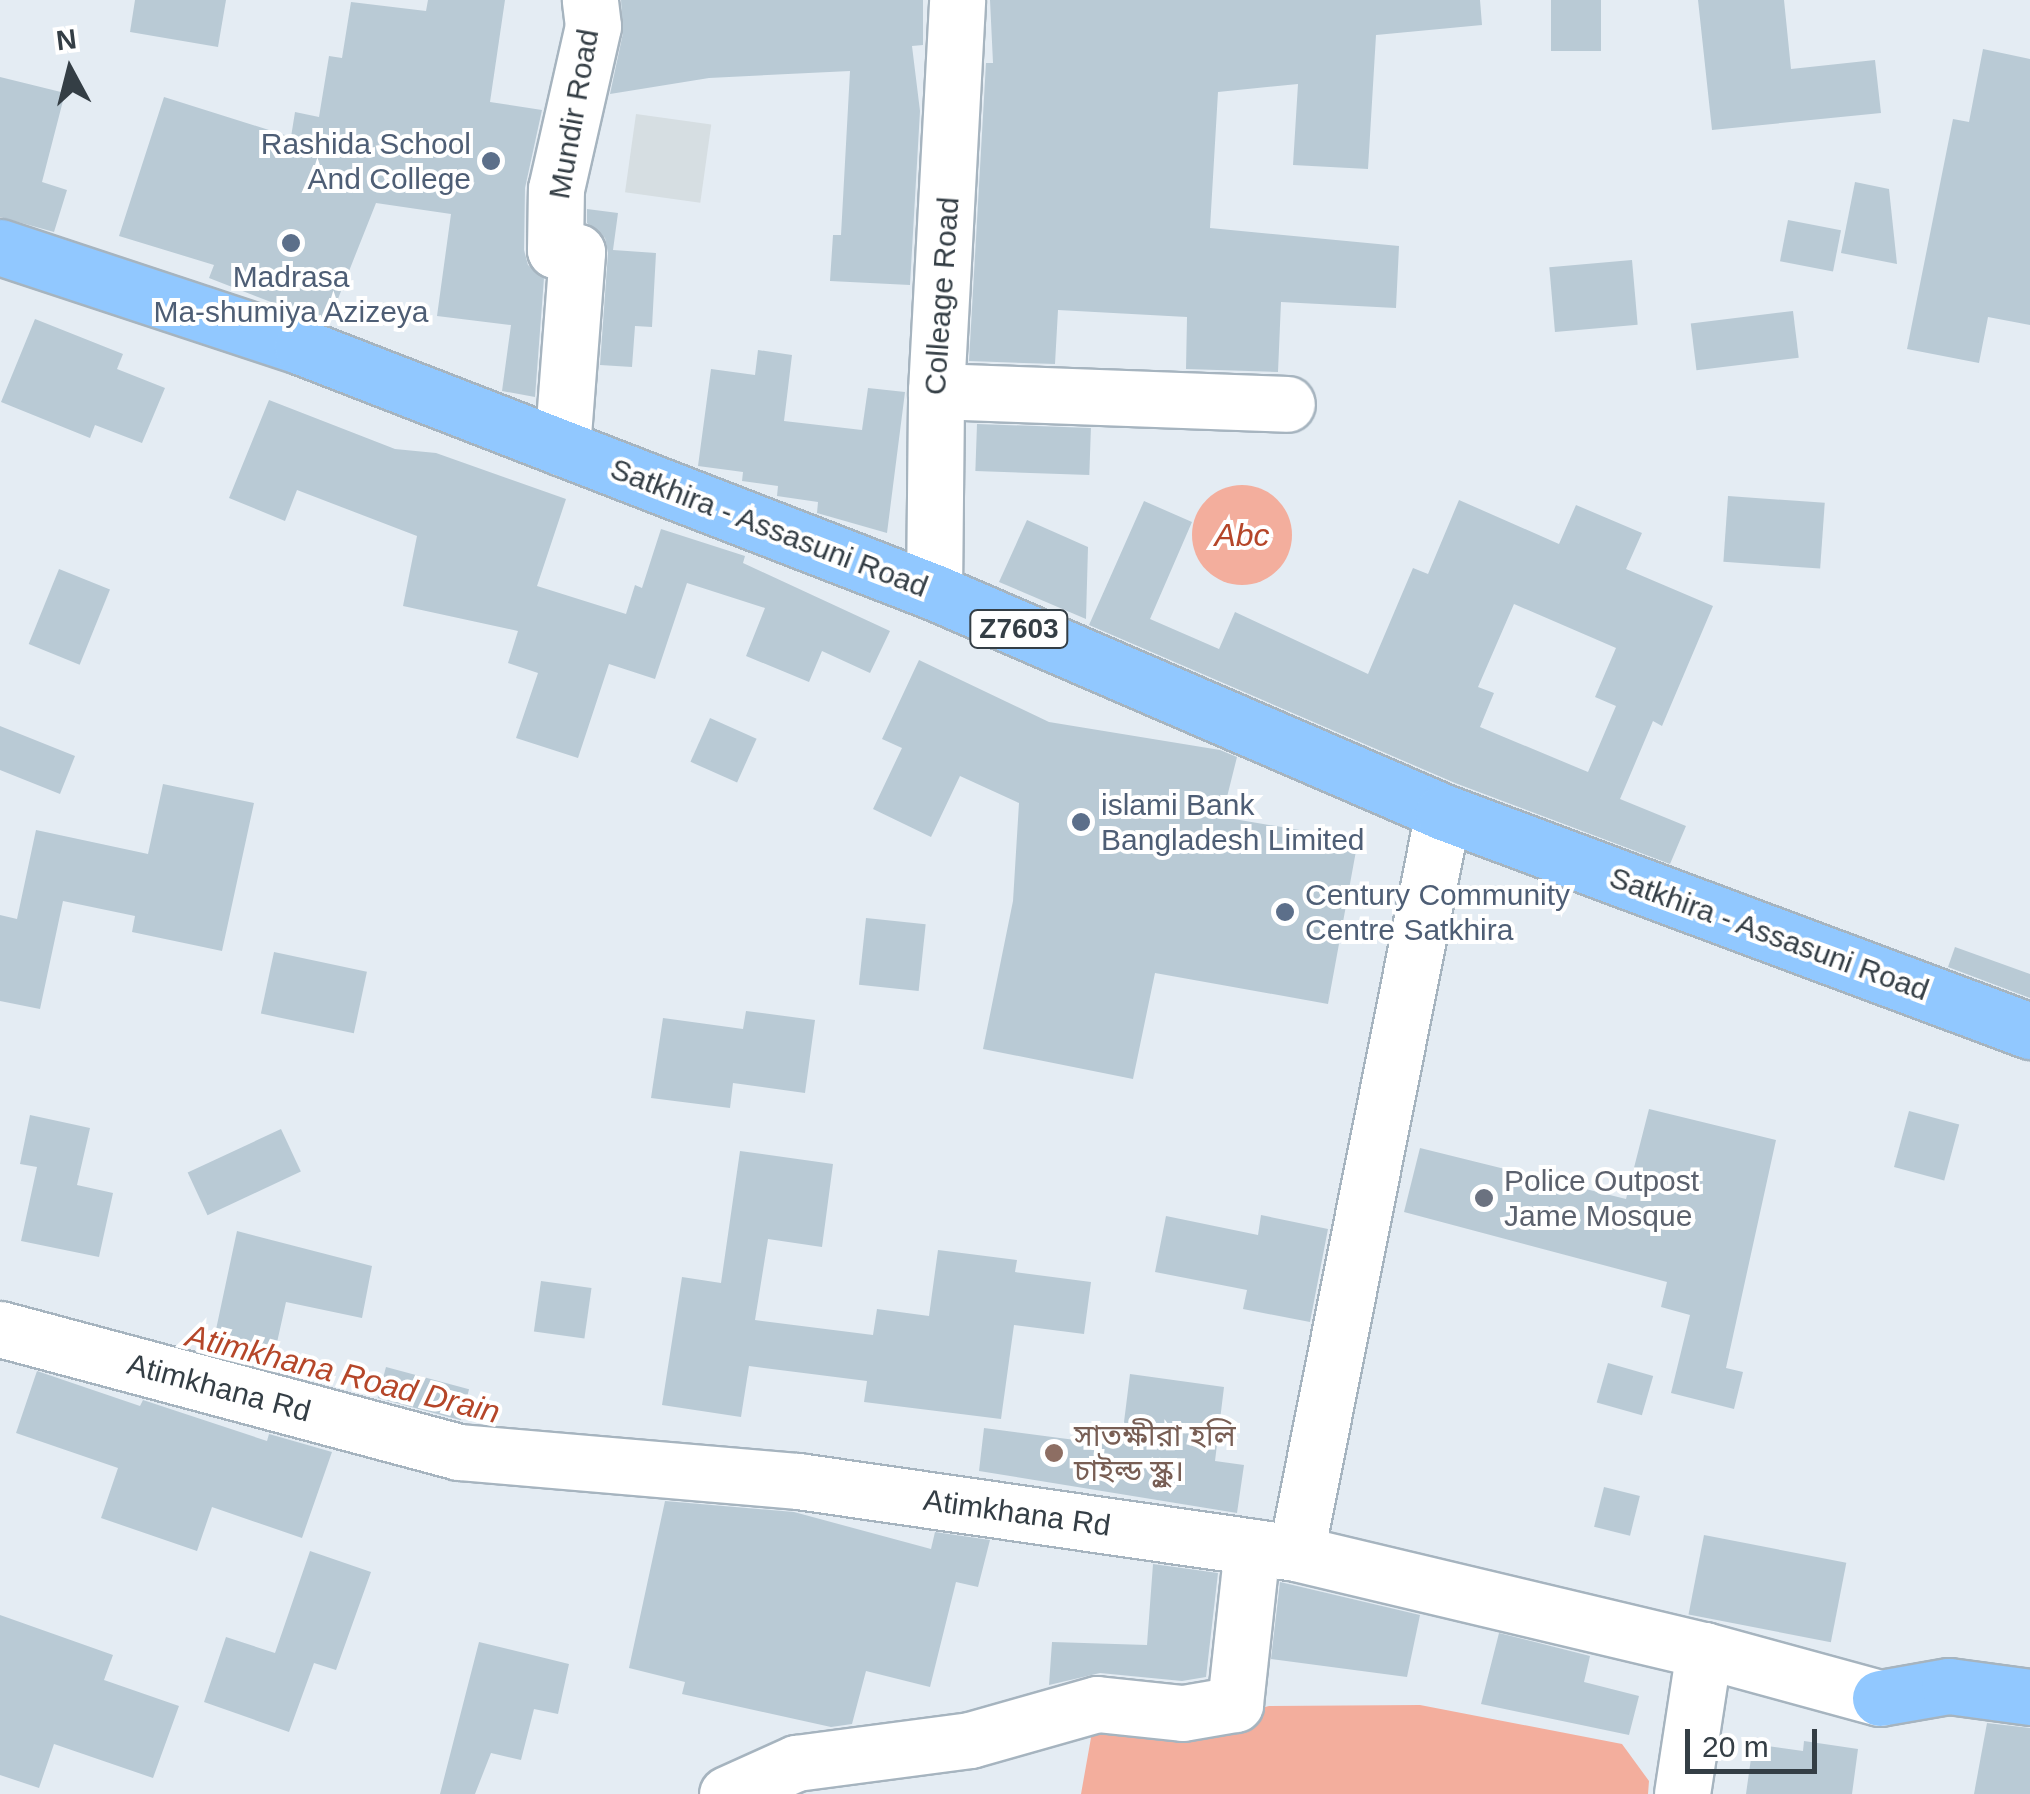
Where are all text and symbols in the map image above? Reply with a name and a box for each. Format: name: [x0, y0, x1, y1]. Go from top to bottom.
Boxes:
north arrow: [20, 20, 120, 120]
text: N: [54, 23, 78, 56]
street label: Mundir Road: [541, 26, 607, 202]
place label: Rashida School And College: [261, 126, 471, 196]
marker: Rashida School And College: [480, 150, 502, 172]
street label: Colleage Road: [917, 196, 967, 396]
marker: Madrasa Ma-shumiya Azizeya: [280, 232, 302, 254]
place label: Madrasa Ma-shumiya Azizeya: [153, 259, 429, 330]
street label: Satkhira - Assasuni Road: [605, 451, 933, 605]
water label: Abc: [1214, 516, 1270, 554]
road number: Z7603: [969, 606, 1069, 652]
place label: islami Bank Bangladesh Limited: [1101, 787, 1365, 858]
marker: islami Bank Bangladesh Limited: [1070, 811, 1092, 833]
street label: Satkhira - Assasuni Road: [1604, 859, 1934, 1009]
place label: Century Community Centre Satkhira: [1305, 877, 1570, 948]
marker: Century Community Centre Satkhira: [1274, 901, 1296, 923]
place label: Police Outpost Jame Mosque: [1504, 1163, 1699, 1234]
marker: Police Outpost Jame Mosque: [1473, 1187, 1495, 1209]
water label: Atimkhana Road Drain: [182, 1316, 504, 1432]
street label: Atimkhana Rd: [123, 1346, 315, 1430]
place label: সাতক্ষীরা হলি চাইল্ড স্কুল।: [1074, 1418, 1236, 1488]
marker: সাতক্ষীরা হলি চাইল্ড স্কুল।: [1043, 1442, 1065, 1464]
street label: Atimkhana Rd: [921, 1482, 1113, 1544]
scale bar: [1690, 1709, 1822, 1771]
text: 20 m: [1702, 1730, 1769, 1763]

